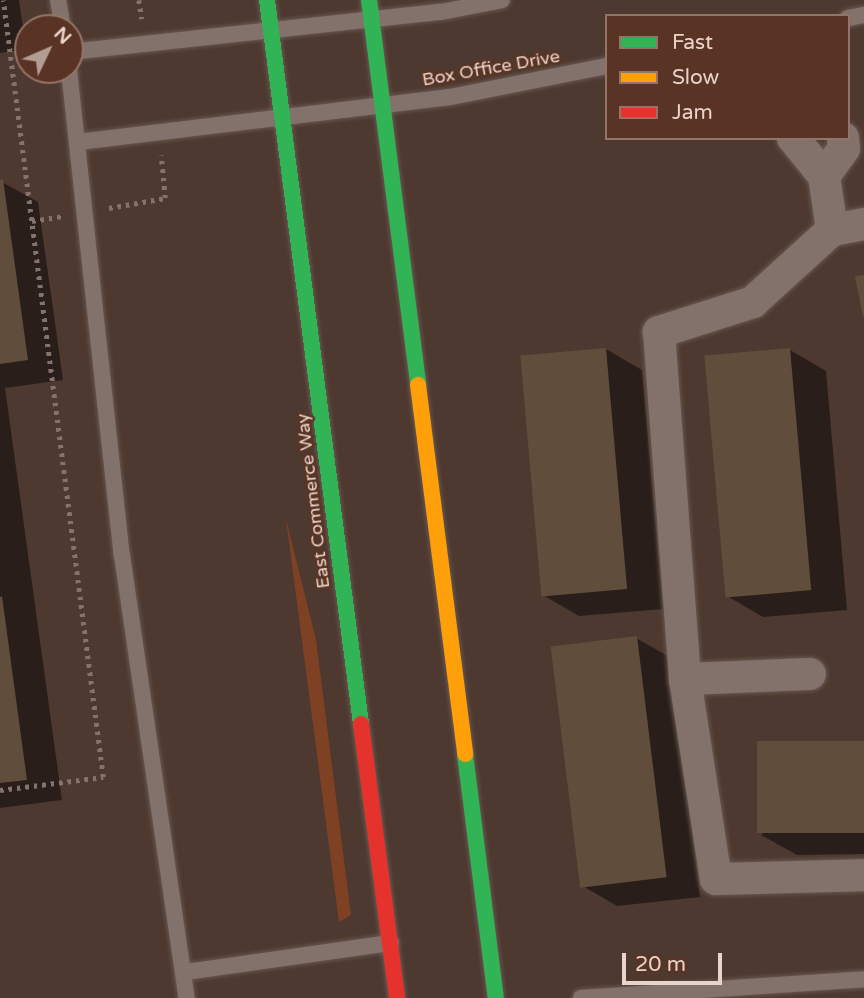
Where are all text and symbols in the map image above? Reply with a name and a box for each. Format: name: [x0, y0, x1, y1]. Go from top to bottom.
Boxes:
north arrow: [14, 14, 84, 84]
legend: [605, 14, 850, 140]
text: N: [49, 23, 76, 49]
text: Fast: [672, 30, 713, 55]
street label: Box Office Drive: [420, 45, 562, 91]
text: Slow: [672, 65, 719, 90]
text: Jam: [672, 100, 713, 125]
street label: East Commerce Way: [292, 412, 334, 590]
scale bar: [626, 939, 726, 983]
text: 20 m: [635, 952, 686, 977]

